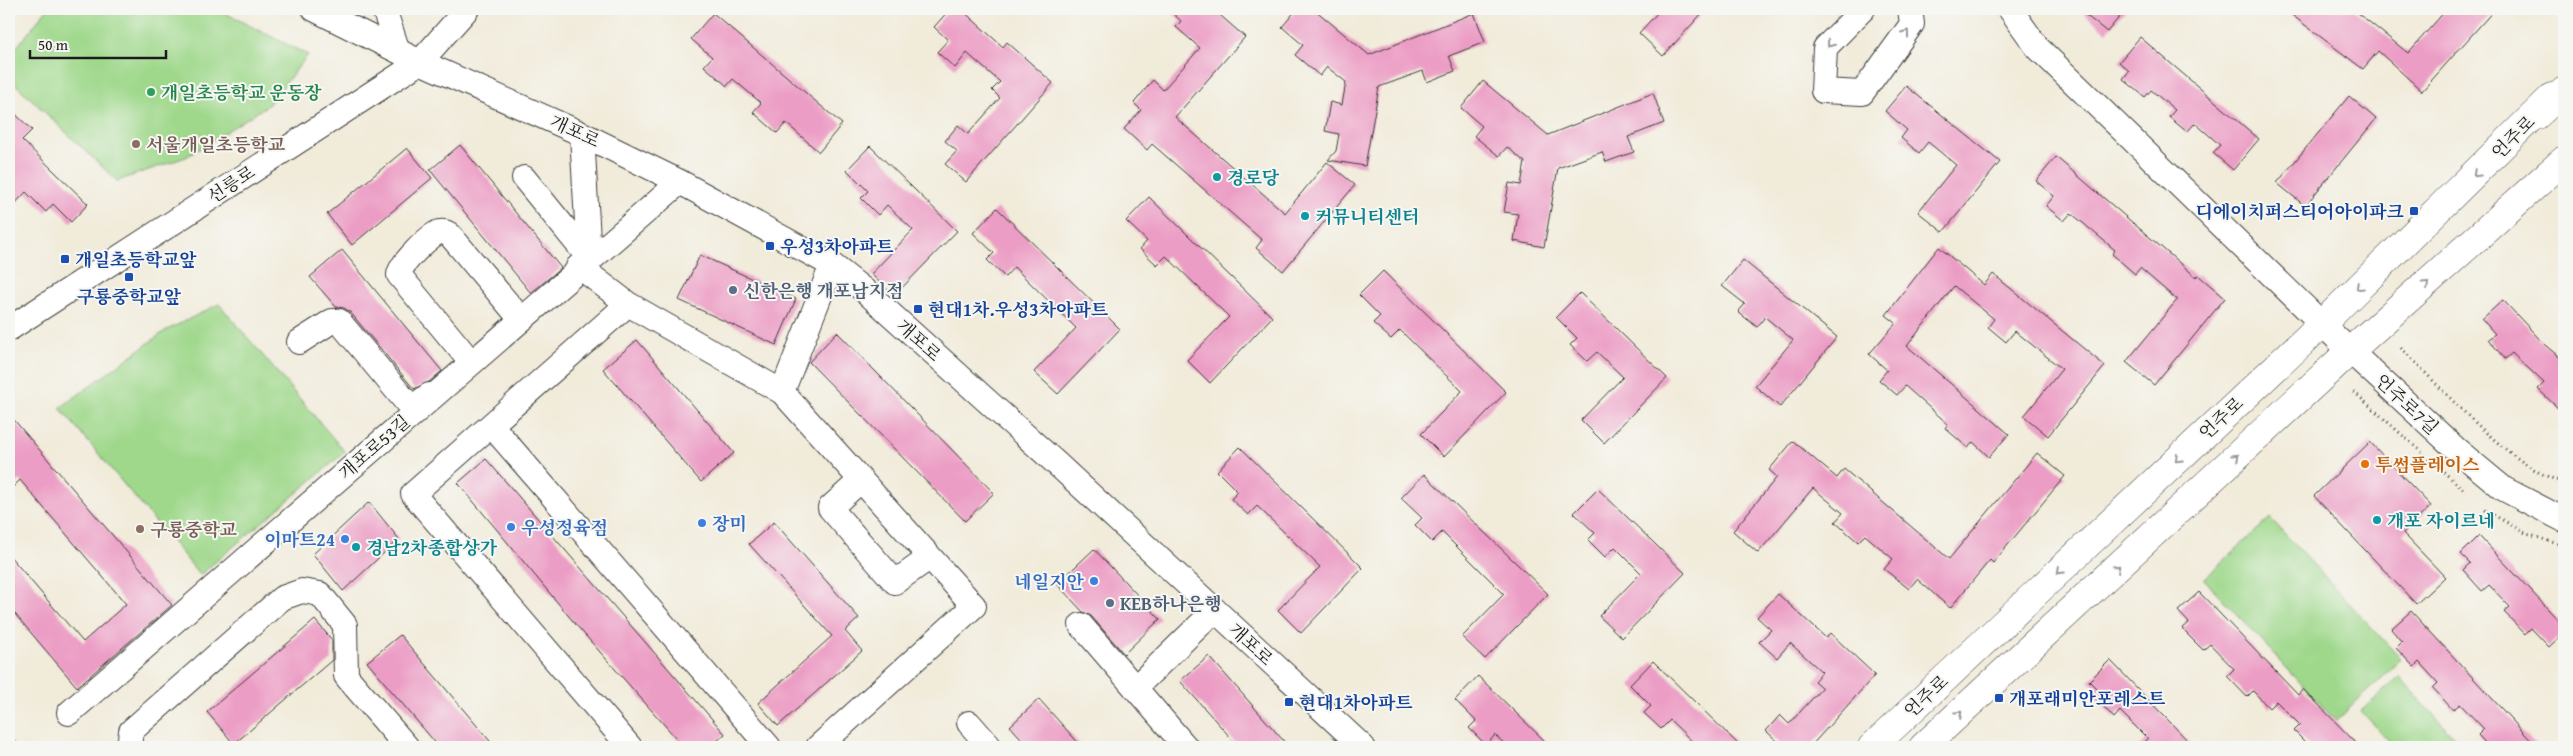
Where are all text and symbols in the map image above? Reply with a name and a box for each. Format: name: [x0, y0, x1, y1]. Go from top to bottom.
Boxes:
scale bar: [30, 28, 166, 60]
one-way arrow: [1900, 29, 1909, 39]
text: 50 m: [38, 34, 69, 55]
one-way arrow: [1827, 39, 1836, 48]
place label: 개일초등학교 운동장: [161, 79, 322, 106]
marker: 개일초등학교 운동장: [145, 86, 157, 98]
street label: 개포로: [546, 108, 604, 154]
street label: 언주로: [2485, 109, 2541, 165]
place label: 서울개일초등학교: [146, 131, 286, 158]
marker: 서울개일초등학교: [130, 138, 142, 150]
street label: 선릉로: [202, 158, 260, 210]
place label: 경로당: [1227, 164, 1280, 191]
one-way arrow: [2472, 168, 2481, 177]
marker: 경로당: [1211, 171, 1223, 183]
place label: 디에이치퍼스티어아이파크: [2195, 198, 2405, 225]
place label: 커뮤니티센터: [1315, 203, 1419, 230]
marker: 디에이치퍼스티어아이파크: [2408, 205, 2420, 217]
marker: 커뮤니티센터: [1299, 210, 1311, 222]
place label: 우성3차아파트: [780, 233, 894, 260]
marker: 우성3차아파트: [764, 240, 776, 252]
place label: 개일초등학교앞: [75, 246, 197, 273]
marker: 개일초등학교앞: [59, 253, 71, 265]
marker: 구룡중학교앞: [123, 271, 135, 283]
place label: 신한은행 개포남지점: [743, 277, 903, 304]
one-way arrow: [2420, 280, 2429, 289]
one-way arrow: [2356, 282, 2365, 291]
place label: 구룡중학교앞: [77, 283, 182, 310]
marker: 신한은행 개포남지점: [727, 284, 739, 296]
place label: 현대1차.우성3차아파트: [928, 296, 1109, 323]
marker: 현대1차.우성3차아파트: [912, 303, 924, 315]
street label: 개포로: [891, 313, 947, 367]
street label: 언주로7길: [2369, 367, 2445, 441]
street label: 언주로: [2193, 390, 2249, 446]
street label: 개포로53길: [332, 408, 416, 486]
place label: 투썸플레이스: [2375, 451, 2480, 478]
one-way arrow: [2175, 453, 2184, 462]
one-way arrow: [2230, 454, 2239, 463]
marker: 투썸플레이스: [2359, 458, 2371, 470]
place label: 개포 자이르네: [2387, 507, 2495, 534]
place label: 장미: [712, 510, 747, 537]
place label: 우성정육점: [521, 514, 608, 541]
marker: 개포 자이르네: [2371, 514, 2383, 526]
place label: 구룡중학교: [150, 516, 238, 543]
marker: 장미: [696, 517, 708, 529]
marker: 우성정육점: [505, 521, 517, 533]
marker: 구룡중학교: [134, 523, 146, 535]
place label: 이마트24: [264, 526, 335, 553]
marker: 이마트24: [339, 533, 351, 545]
place label: 경남2차종합상가: [366, 534, 498, 561]
marker: 경남2차종합상가: [350, 541, 362, 553]
one-way arrow: [2056, 565, 2065, 574]
one-way arrow: [2111, 565, 2120, 574]
place label: 네일지안: [1014, 568, 1085, 595]
marker: 네일지안: [1088, 575, 1100, 587]
place label: KEB하나은행: [1120, 590, 1222, 617]
marker: KEB하나은행: [1104, 597, 1116, 609]
street label: 개포로: [1223, 616, 1279, 672]
street label: 언주로: [1898, 668, 1954, 724]
place label: 개포래미안포레스트: [2009, 685, 2166, 712]
place label: 현대1차아파트: [1299, 689, 1413, 716]
marker: 개포래미안포레스트: [1993, 692, 2005, 704]
marker: 현대1차아파트: [1283, 696, 1295, 708]
one-way arrow: [1954, 711, 1963, 720]

